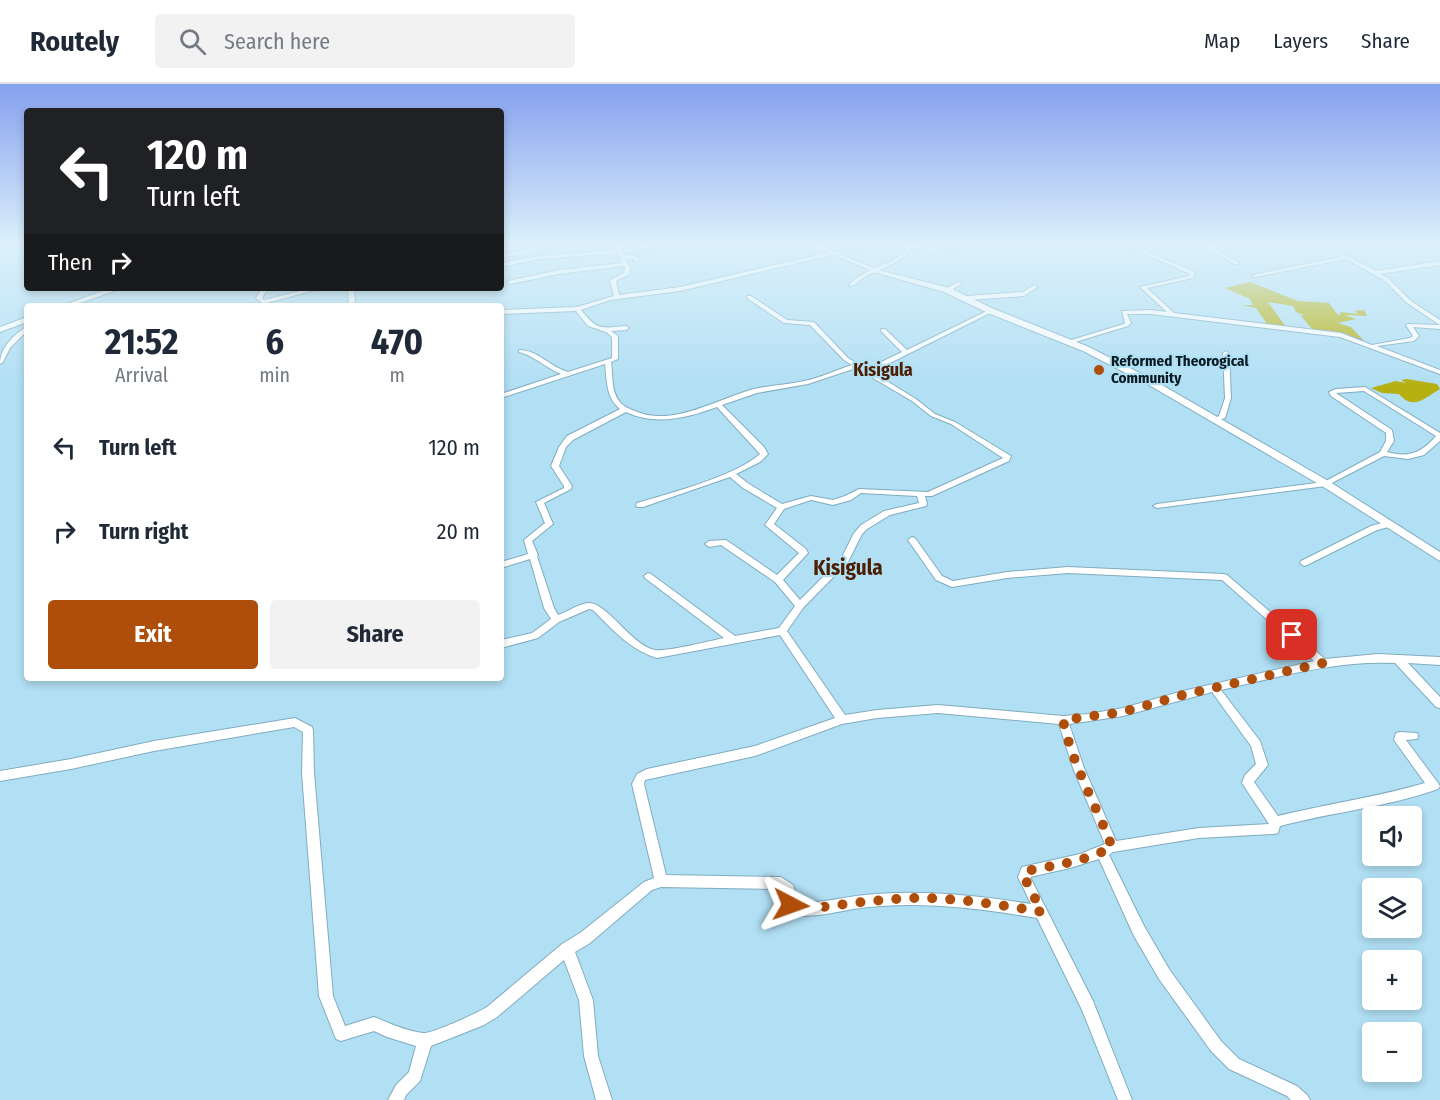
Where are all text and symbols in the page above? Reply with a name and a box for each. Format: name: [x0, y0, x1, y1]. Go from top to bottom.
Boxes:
search box: [155, 14, 575, 68]
text: Routely: [30, 25, 119, 58]
icon: search: [176, 25, 209, 58]
text: Search here: [224, 28, 330, 55]
text: Map: [1204, 28, 1240, 54]
text: Layers: [1273, 28, 1328, 54]
text: Share: [1361, 28, 1410, 54]
text: 120 m: [147, 130, 248, 180]
icon: left: [48, 132, 126, 210]
text: Turn left: [147, 181, 240, 213]
icon: right: [104, 246, 137, 279]
text: Then: [48, 249, 92, 276]
text: 21:52: [105, 320, 178, 364]
text: 6: [265, 320, 284, 364]
text: 470: [371, 320, 423, 364]
place label: Reformed Theorogical Community: [1111, 352, 1249, 387]
district label: Kisigula: [853, 359, 913, 381]
text: Arrival: [115, 363, 168, 387]
text: min: [259, 363, 290, 387]
text: m: [389, 363, 405, 387]
marker: Reformed Theorogical Community: [1092, 363, 1106, 377]
icon: left: [48, 431, 81, 464]
text: Turn left: [99, 434, 177, 461]
text: 120 m: [428, 434, 480, 461]
icon: right: [48, 515, 81, 548]
text: Turn right: [99, 518, 188, 545]
text: 20 m: [437, 518, 480, 545]
district label: Kisigula: [813, 555, 883, 581]
button: Exit: [48, 600, 258, 669]
button: Share: [270, 600, 480, 669]
pin: [1266, 609, 1317, 660]
icon: arrive: [1275, 618, 1308, 651]
map controls: [1362, 806, 1422, 1082]
button: sound: [1362, 806, 1422, 866]
position arrow: [759, 873, 823, 937]
button: layers: [1362, 878, 1422, 938]
button: +: [1362, 950, 1422, 1010]
button: −: [1362, 1022, 1422, 1082]

